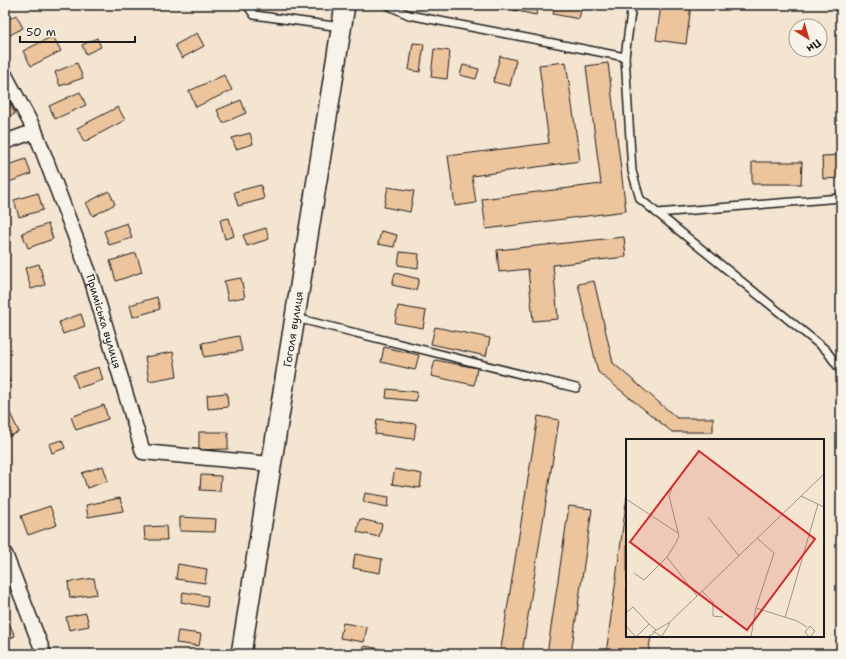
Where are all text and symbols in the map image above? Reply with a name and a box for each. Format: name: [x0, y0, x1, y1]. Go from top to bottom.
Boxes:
scale bar: [20, 18, 135, 44]
north arrow: [788, 18, 828, 58]
text: 50 m: [26, 24, 56, 40]
text: Пн: [803, 35, 824, 56]
street label: Приміська вулиця: [83, 272, 125, 370]
street label: Гоголя вулиця: [280, 290, 306, 368]
inset map: [626, 439, 824, 637]

